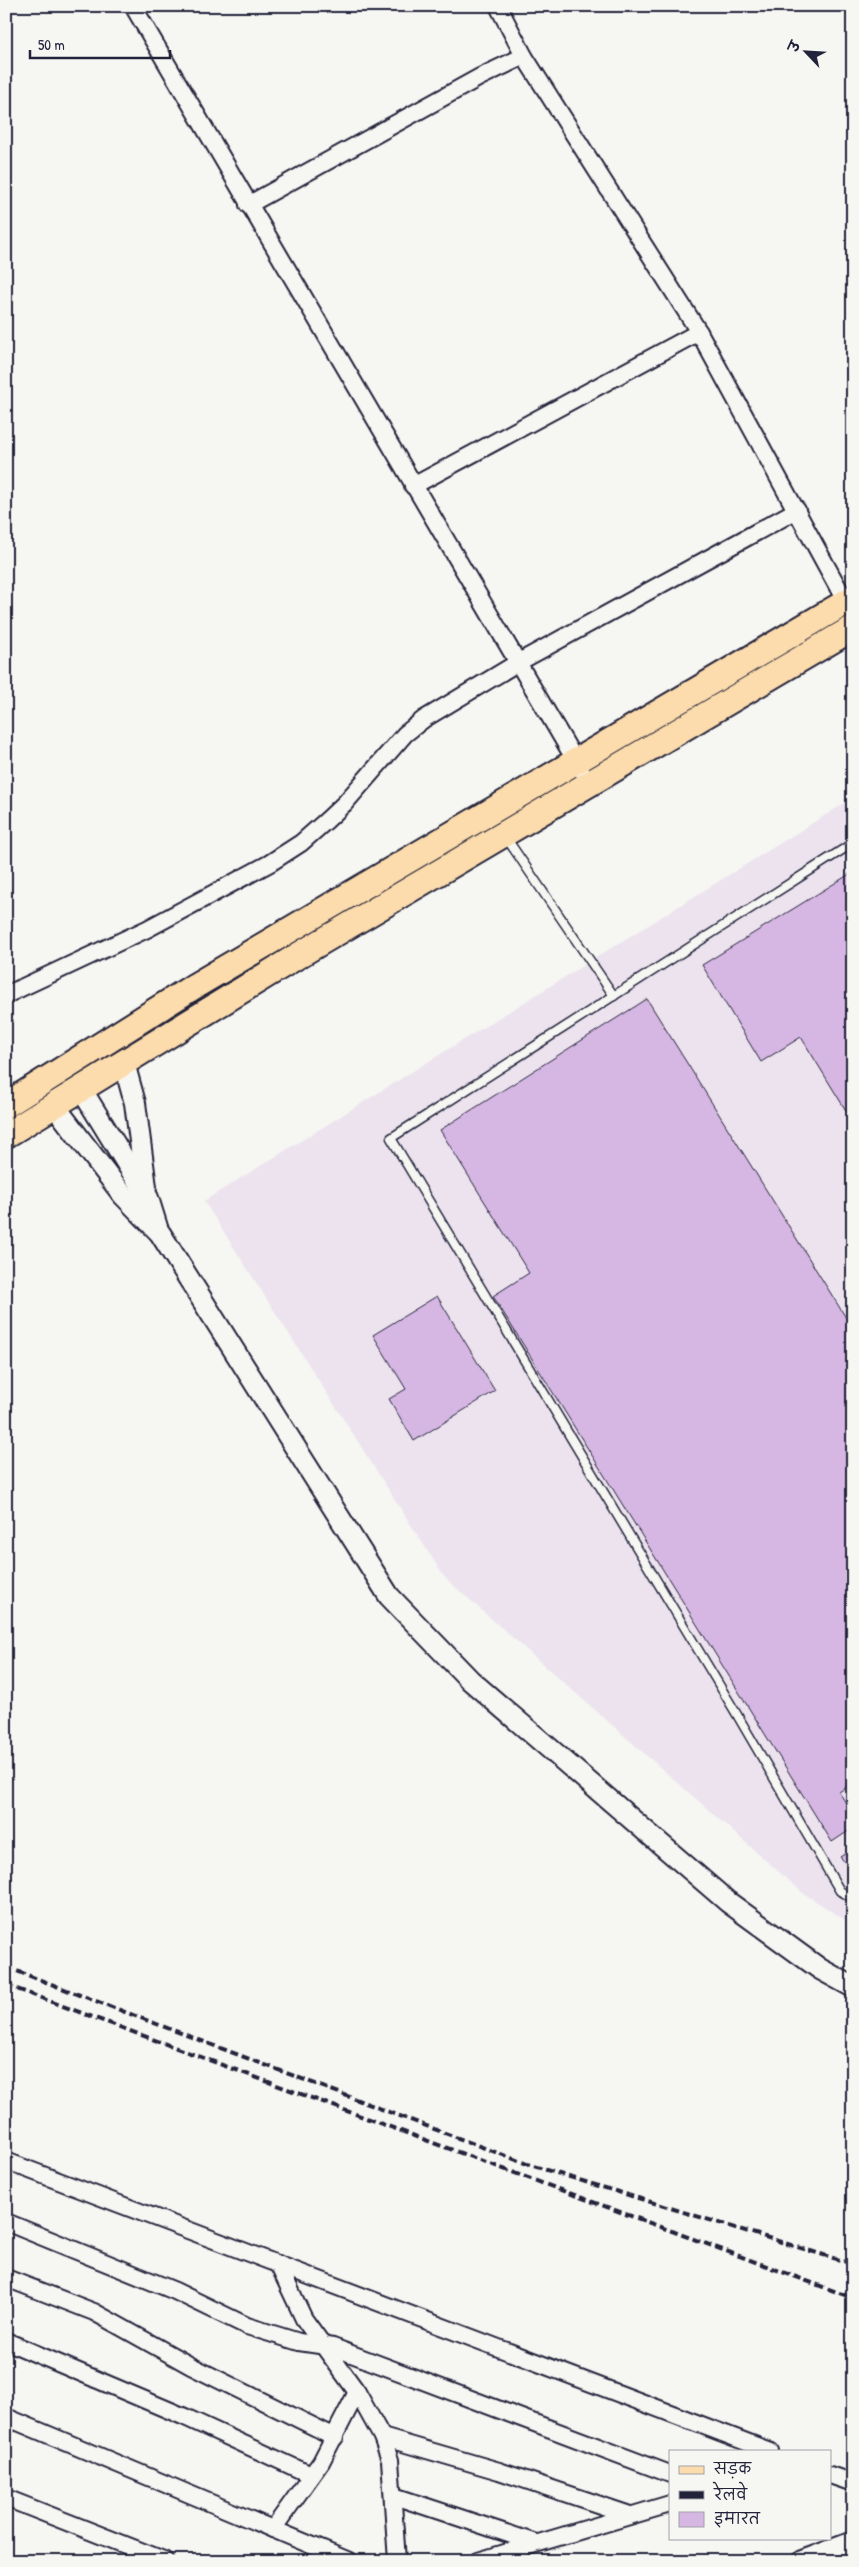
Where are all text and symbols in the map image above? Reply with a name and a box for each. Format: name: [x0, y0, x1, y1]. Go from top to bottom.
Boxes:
scale bar: [30, 28, 170, 60]
north arrow: [782, 28, 832, 78]
text: 50 m: [38, 34, 65, 55]
text: उ: [782, 37, 805, 56]
legend: [669, 2450, 832, 2540]
text: सड़क: [713, 2458, 752, 2479]
text: रेलवे: [712, 2481, 748, 2505]
text: इमारत: [714, 2508, 761, 2529]

